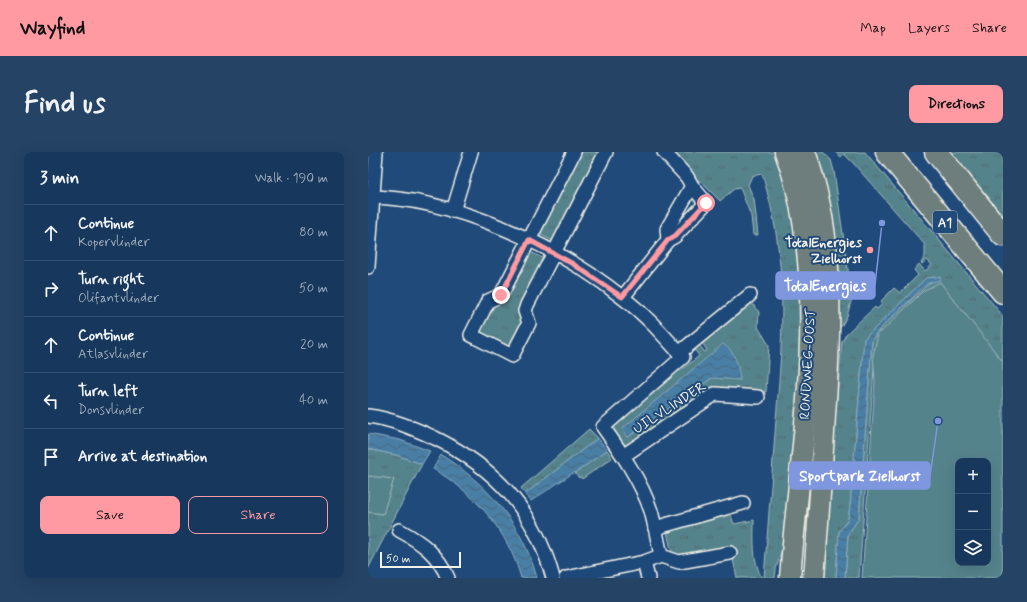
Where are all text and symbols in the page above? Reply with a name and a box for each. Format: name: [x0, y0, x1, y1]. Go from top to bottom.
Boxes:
text: Wayfind: [20, 16, 85, 41]
text: Map: [860, 19, 886, 37]
text: Layers: [908, 19, 950, 37]
text: Share: [972, 19, 1007, 37]
button: Directions: [909, 85, 1003, 123]
text: Find us: [24, 86, 105, 123]
text: 3 min: [40, 167, 79, 189]
text: Walk · 190 m: [255, 170, 328, 187]
route start: [697, 194, 715, 212]
road number: A1: [933, 211, 957, 233]
text: Continue: [78, 214, 134, 234]
icon: ahead: [40, 222, 62, 244]
text: 80 m: [299, 224, 328, 241]
text: Kopervlinder: [78, 234, 150, 251]
place label: TotalEnergies Zielhorst: [785, 234, 863, 268]
marker: TotalEnergies Zielhorst: [865, 245, 875, 255]
text: Turn right: [78, 270, 145, 290]
callout: TotalEnergies: [776, 272, 875, 299]
text: TotalEnergies: [784, 277, 867, 299]
icon: right: [40, 278, 62, 300]
text: 50 m: [299, 280, 328, 297]
route end: [492, 286, 510, 304]
text: Olifantvlinder: [78, 290, 159, 307]
street label: RONDWEG-OOST: [796, 308, 820, 420]
text: Continue: [78, 326, 134, 346]
icon: ahead: [40, 334, 62, 356]
text: 20 m: [300, 336, 328, 353]
text: Atlasvlinder: [78, 346, 148, 363]
street label: UILVLINDER: [630, 377, 710, 438]
text: Turn left: [78, 382, 138, 402]
icon: left: [40, 390, 62, 412]
text: 40 m: [299, 392, 328, 409]
text: Donsvlinder: [78, 402, 144, 419]
icon: arrive: [40, 446, 62, 468]
text: Arrive at destination: [78, 447, 207, 467]
map controls: [955, 458, 991, 566]
button: +: [955, 458, 991, 494]
callout: Sportpark Zielhorst: [790, 462, 930, 489]
text: Sportpark Zielhorst: [799, 467, 921, 487]
button: −: [955, 494, 991, 530]
button: Save: [40, 496, 180, 534]
button: Share: [188, 496, 328, 534]
button: layers: [955, 530, 991, 566]
scale bar: [380, 550, 461, 569]
text: 50 m: [386, 552, 411, 566]

